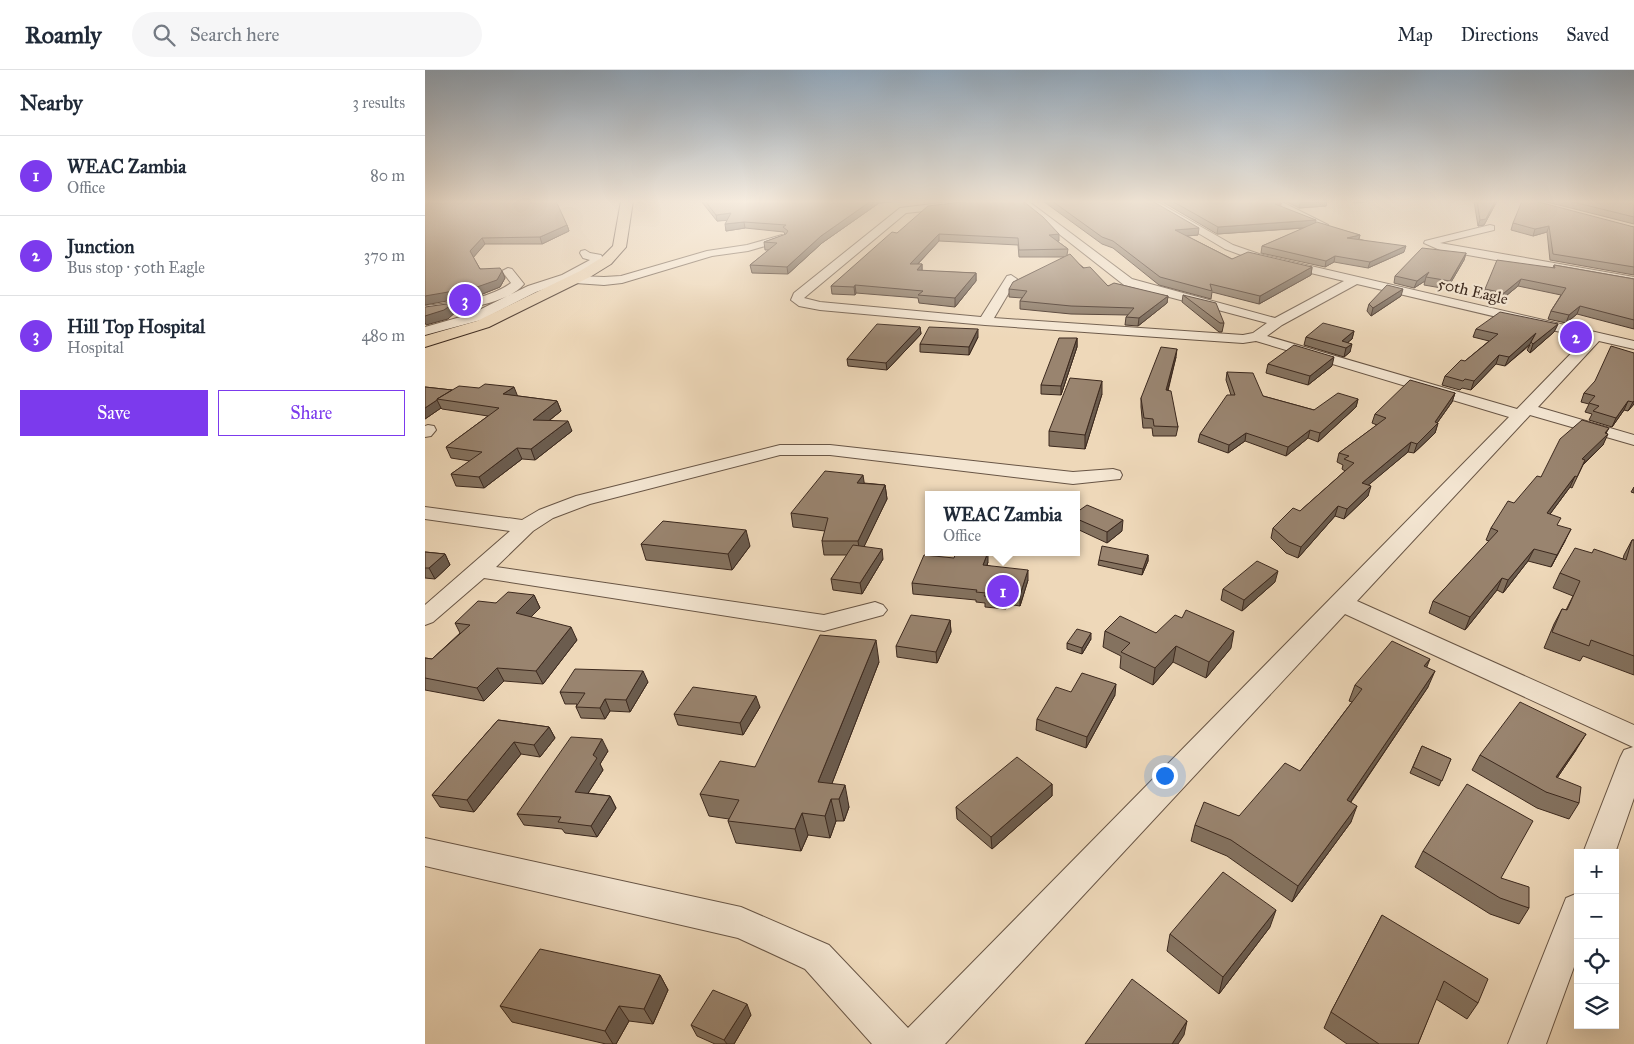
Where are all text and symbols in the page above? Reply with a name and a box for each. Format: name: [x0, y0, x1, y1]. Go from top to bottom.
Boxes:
search box: [132, 12, 482, 57]
text: Roamly: [25, 20, 102, 50]
icon: search: [150, 21, 178, 49]
text: Search here: [190, 23, 280, 46]
text: Map: [1397, 24, 1433, 46]
text: Directions: [1461, 24, 1538, 46]
text: Saved: [1566, 24, 1609, 46]
text: Nearby: [20, 90, 83, 116]
text: 3 results: [352, 93, 405, 112]
text: WEAC Zambia: [67, 155, 186, 178]
text: 1: [33, 166, 39, 185]
text: 80 m: [370, 166, 405, 185]
text: Office: [67, 178, 105, 197]
text: Junction: [67, 235, 135, 258]
text: 2: [32, 246, 40, 265]
text: 370 m: [364, 246, 405, 265]
text: Bus stop · 50th Eagle: [67, 258, 205, 277]
street label: 50th Eagle: [1436, 274, 1510, 309]
pin: 3: [449, 281, 481, 319]
text: Hill Top Hospital: [67, 315, 205, 338]
pin: 2: [1560, 318, 1592, 356]
text: 3: [33, 326, 39, 345]
text: 480 m: [361, 326, 405, 345]
text: Hospital: [67, 338, 124, 357]
button: Save: [20, 390, 208, 436]
button: Share: [218, 390, 405, 436]
popup: [925, 491, 1080, 556]
text: WEAC Zambia: [943, 503, 1062, 526]
text: Office: [943, 526, 981, 545]
pin: 1: [987, 572, 1019, 610]
your location: [1152, 763, 1178, 789]
map controls: [1574, 849, 1619, 1029]
button: +: [1574, 849, 1619, 894]
button: −: [1574, 894, 1619, 939]
button: locate: [1574, 939, 1619, 984]
button: layers: [1574, 984, 1619, 1029]

